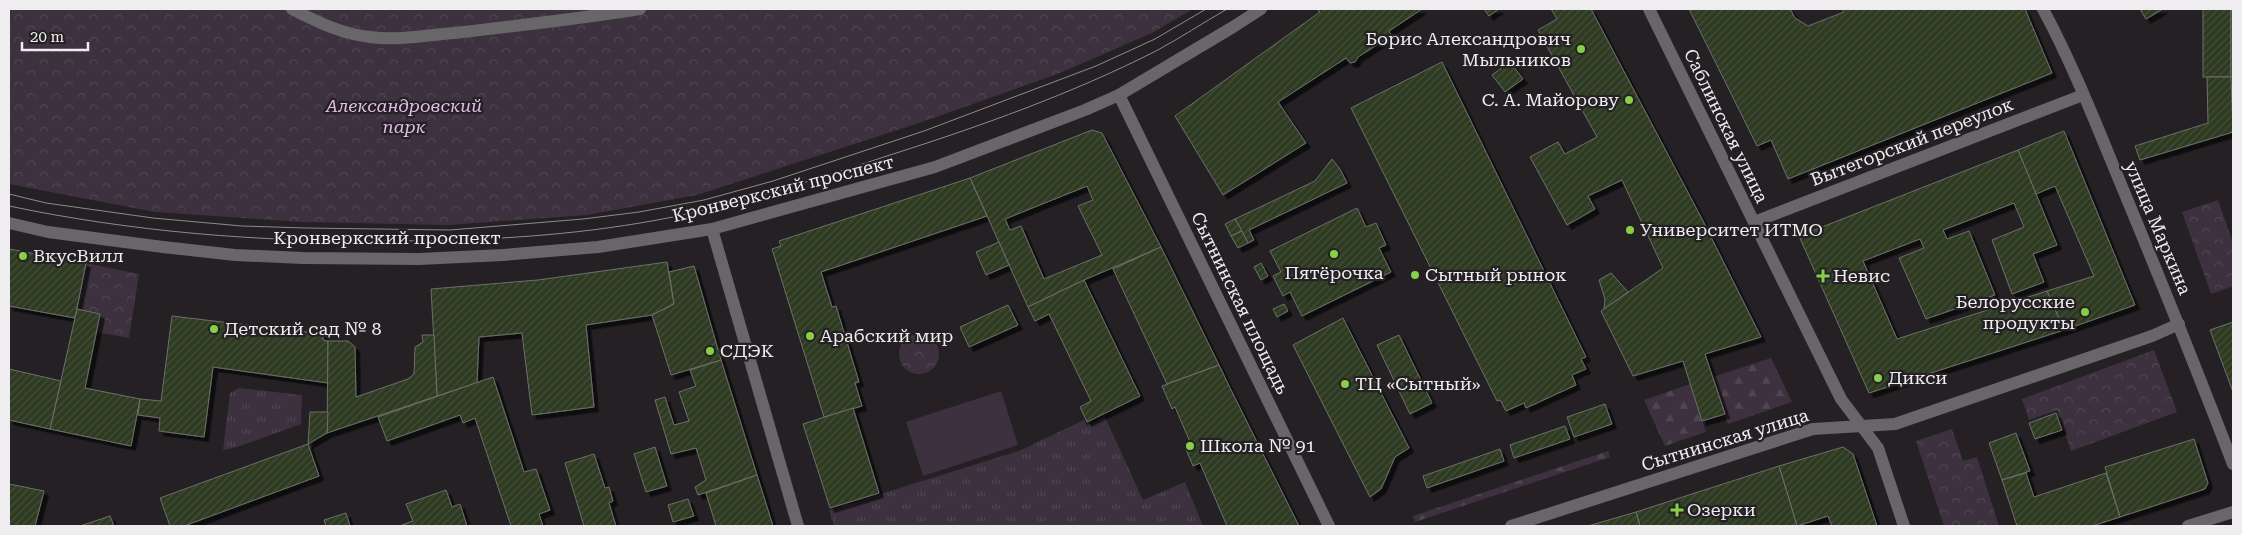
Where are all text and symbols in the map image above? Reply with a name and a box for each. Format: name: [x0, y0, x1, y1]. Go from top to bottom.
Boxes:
scale bar: [22, 20, 89, 52]
text: 20 m: [30, 28, 65, 46]
place label: Борис Александрович Мыльников: [1366, 28, 1571, 70]
marker: Борис Александрович Мыльников: [1575, 43, 1587, 55]
street label: Саблинская улица: [1680, 45, 1773, 207]
place label: С. А. Майорову: [1482, 89, 1619, 110]
street label: Вытегорский переулок: [1807, 93, 2016, 190]
marker: С. А. Майорову: [1623, 94, 1635, 106]
park label: Александровский парк: [325, 95, 482, 137]
street label: Кронверкский проспект: [670, 151, 896, 226]
street label: улица Маркина: [2121, 158, 2196, 298]
street label: Сытнинская площадь: [1187, 208, 1294, 398]
place label: Университет ИТМО: [1640, 219, 1823, 240]
marker: Университет ИТМО: [1624, 224, 1636, 236]
street label: Кронверкский проспект: [273, 227, 501, 248]
place label: ВкусВилл: [33, 245, 124, 266]
marker: Пятёрочка: [1328, 248, 1340, 260]
marker: ВкусВилл: [17, 250, 29, 262]
place label: Пятёрочка: [1284, 262, 1384, 283]
place label: Сытный рынок: [1425, 264, 1567, 285]
place label: Невис: [1833, 265, 1890, 286]
marker: Сытный рынок: [1409, 269, 1421, 281]
marker: Невис: [1817, 270, 1829, 282]
place label: Белорусские продукты: [1956, 291, 2075, 333]
marker: Белорусские продукты: [2079, 306, 2091, 318]
place label: Детский сад № 8: [224, 318, 381, 339]
marker: Детский сад № 8: [208, 323, 220, 335]
place label: Арабский мир: [820, 325, 953, 346]
marker: Арабский мир: [804, 330, 816, 342]
place label: СДЭК: [720, 340, 774, 361]
marker: СДЭК: [704, 345, 716, 357]
place label: Дикси: [1888, 367, 1947, 388]
marker: Дикси: [1872, 372, 1884, 384]
place label: ТЦ «Сытный»: [1355, 373, 1481, 394]
marker: ТЦ «Сытный»: [1339, 378, 1351, 390]
street label: Сытнинская улица: [1639, 404, 1811, 475]
place label: Школа № 91: [1200, 435, 1316, 456]
marker: Школа № 91: [1184, 440, 1196, 452]
place label: Озерки: [1687, 499, 1756, 520]
marker: Озерки: [1671, 504, 1683, 516]

